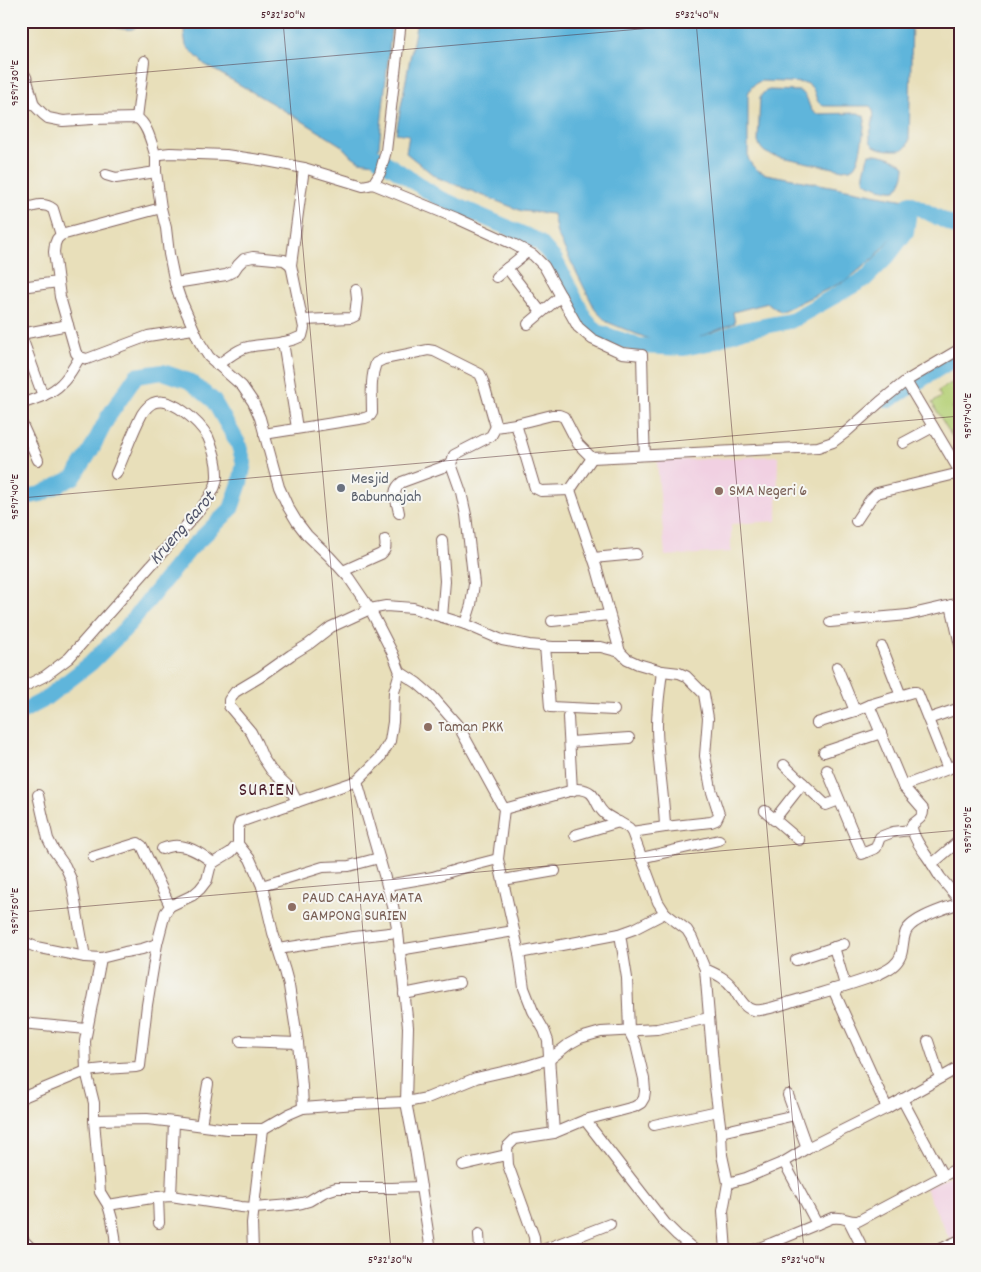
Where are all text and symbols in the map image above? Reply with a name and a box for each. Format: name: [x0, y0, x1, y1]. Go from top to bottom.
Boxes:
text: 5°32'30"N: [261, 7, 305, 24]
text: 5°32'40"N: [675, 7, 719, 24]
text: 95°17'30"E: [7, 59, 24, 106]
text: 95°17'40"E: [960, 393, 977, 439]
place label: Mesjid Babunnajah: [351, 468, 421, 509]
text: 95°17'40"E: [7, 474, 24, 520]
place label: SMA Negeri 6: [729, 480, 807, 503]
marker: Mesjid Babunnajah: [335, 482, 347, 494]
water label: Krueng Garot: [144, 485, 223, 571]
marker: SMA Negeri 6: [713, 485, 725, 497]
place label: Taman PKK: [438, 716, 504, 739]
marker: Taman PKK: [422, 721, 434, 733]
district label: SURIEN: [239, 778, 295, 805]
text: 95°17'50"E: [960, 806, 977, 853]
text: 95°17'50"E: [7, 887, 24, 934]
place label: PAUD CAHAYA MATA GAMPONG SURIEN: [302, 887, 423, 928]
marker: PAUD CAHAYA MATA GAMPONG SURIEN: [286, 901, 298, 913]
text: 5°32'30"N: [368, 1252, 412, 1269]
text: 5°32'40"N: [781, 1252, 825, 1269]

